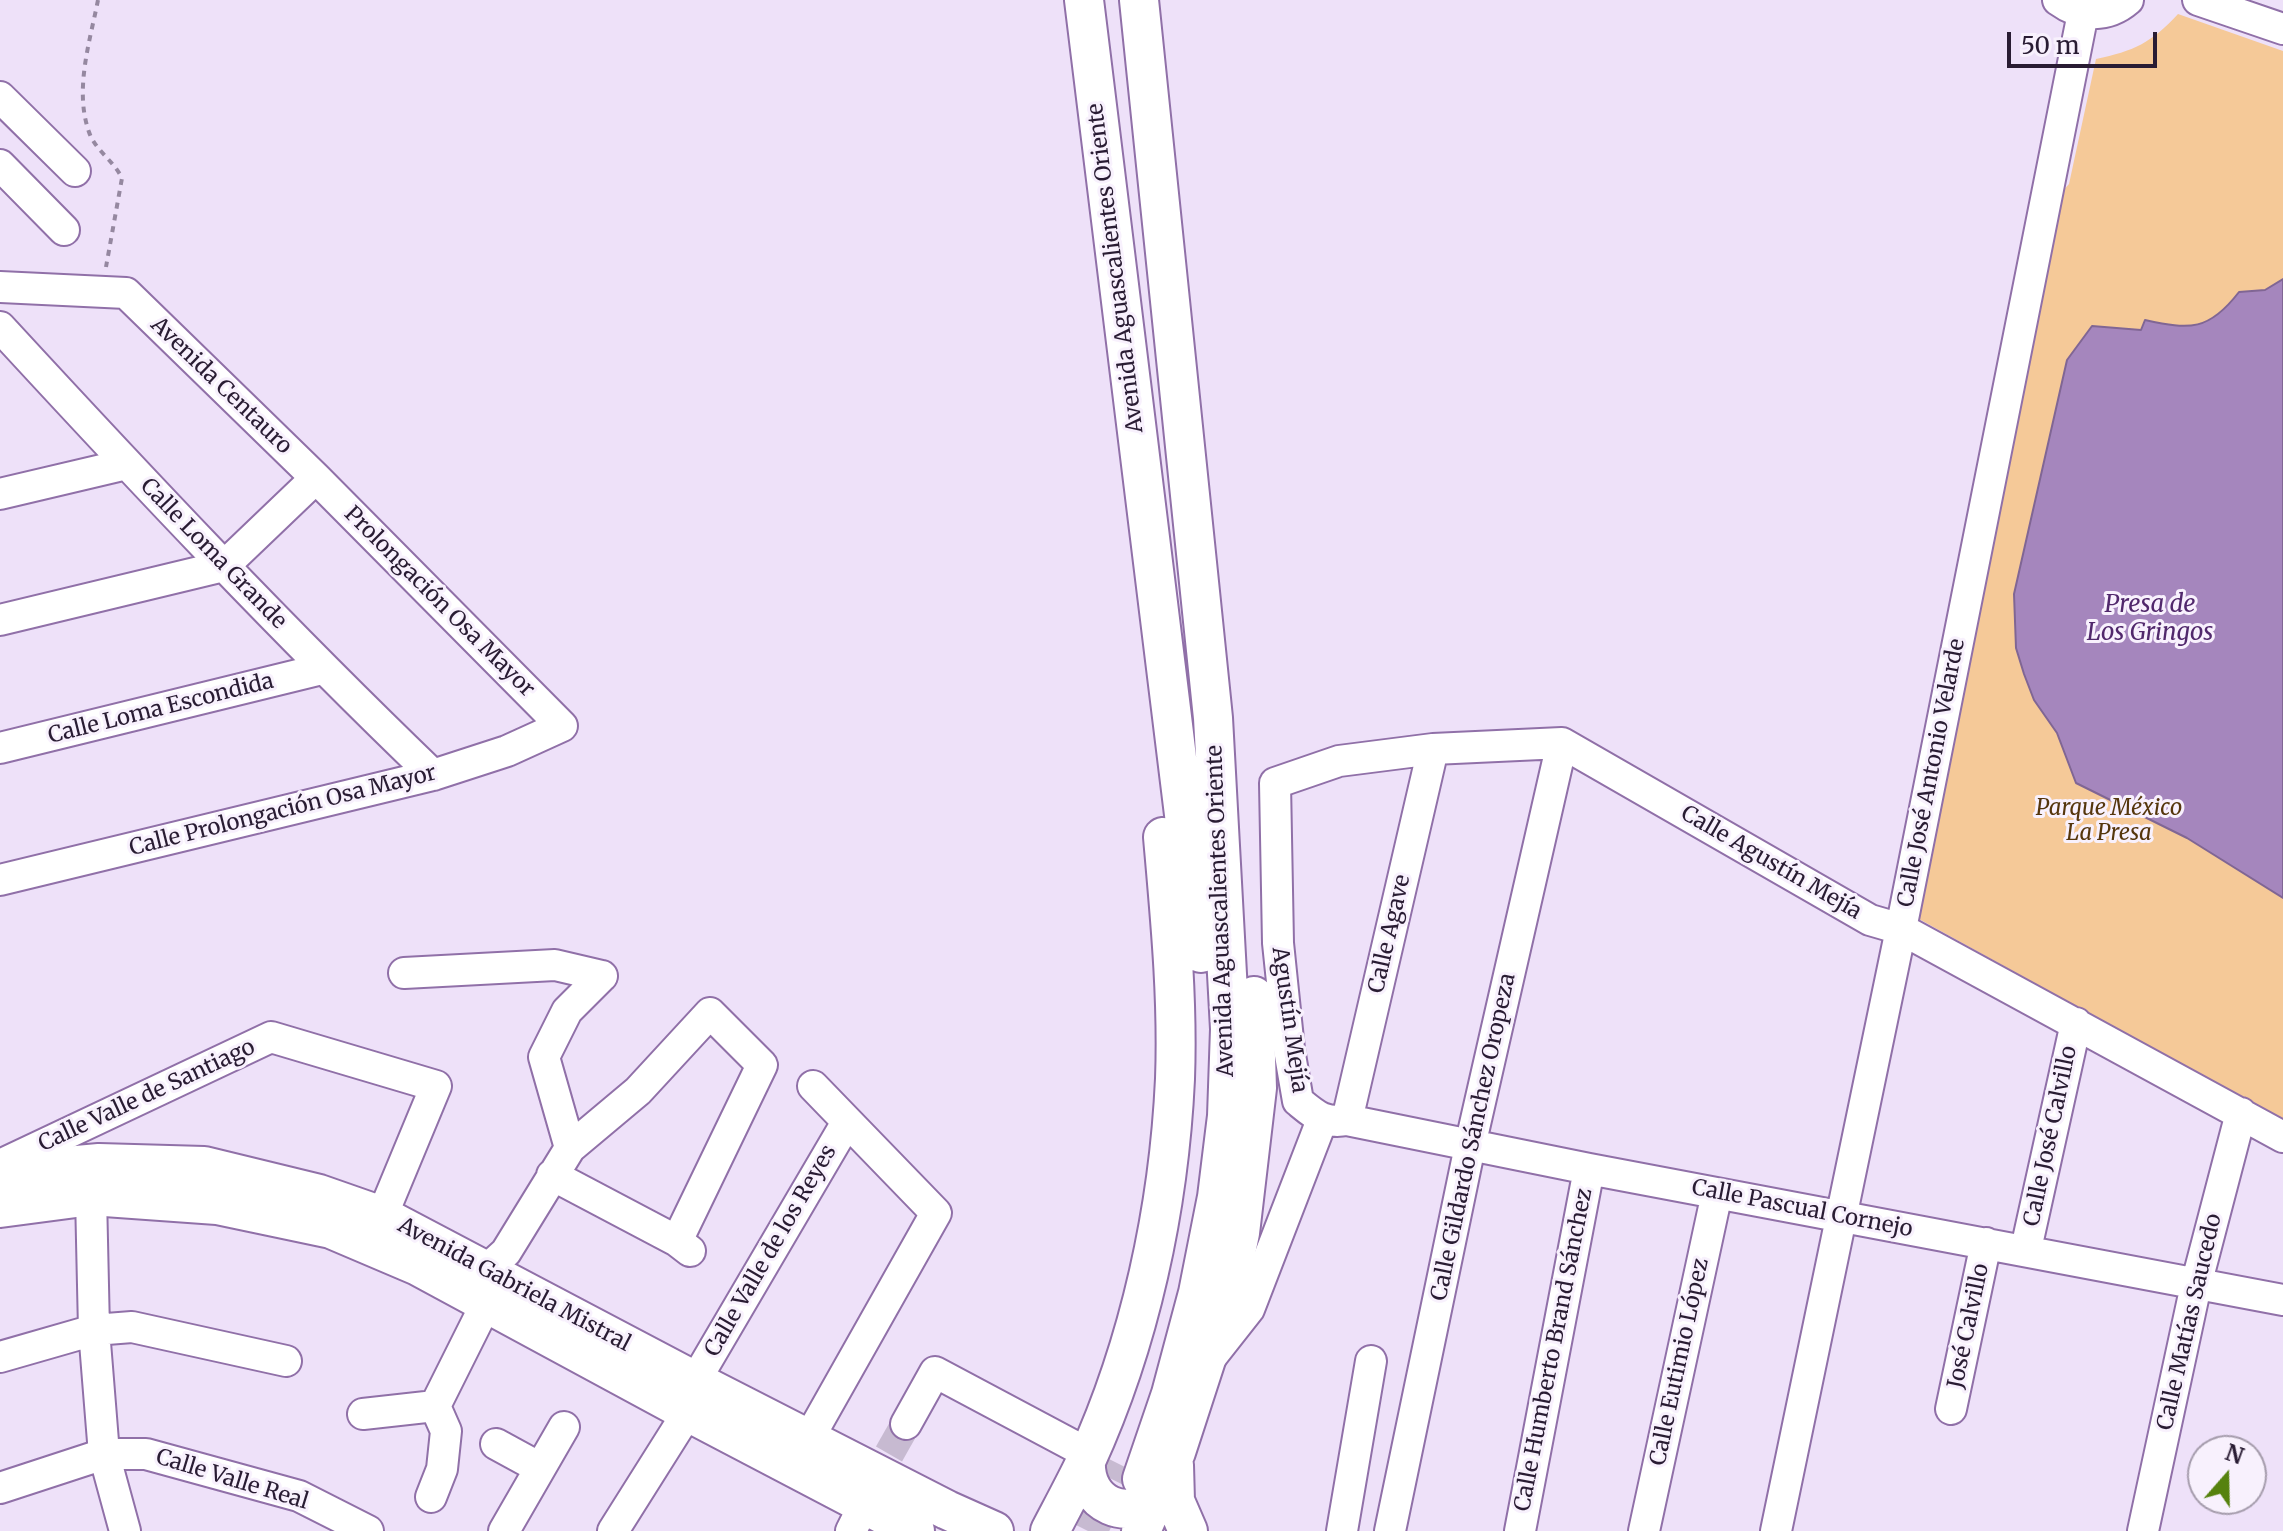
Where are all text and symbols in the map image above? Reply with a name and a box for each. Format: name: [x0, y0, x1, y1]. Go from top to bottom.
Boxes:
scale bar: [2011, 16, 2161, 66]
text: 50 m: [2021, 30, 2080, 61]
street label: Avenida Aguascalientes Oriente: [1083, 102, 1149, 434]
street label: Avenida Centauro: [145, 312, 297, 460]
street label: Calle Loma Grande: [134, 473, 292, 635]
street label: Prolongación Osa Mayor: [338, 501, 540, 703]
water label: Presa de Los Gringos: [2087, 591, 2213, 647]
street label: Calle José Antonio Velarde: [1893, 637, 1971, 909]
street label: Calle Loma Escondida: [46, 668, 276, 750]
street label: Avenida Aguascalientes Oriente: [1202, 745, 1240, 1077]
street label: Calle Prolongación Osa Mayor: [127, 760, 439, 862]
park label: Parque México La Presa: [2036, 796, 2182, 848]
street label: Calle Agustín Mejía: [1676, 801, 1866, 925]
street label: Calle Agave: [1364, 872, 1416, 996]
street label: Agustín Mejía: [1266, 945, 1312, 1095]
street label: Calle Gildardo Sánchez Oropeza: [1426, 971, 1522, 1303]
street label: Calle Valle de Santiago: [35, 1034, 259, 1158]
street label: Calle José Calvillo: [2019, 1043, 2083, 1229]
street label: Calle Valle de los Reyes: [700, 1140, 842, 1362]
street label: Calle Pascual Cornejo: [1689, 1175, 1915, 1243]
street label: Calle Humberto Brand Sánchez: [1510, 1186, 1598, 1514]
street label: Calle Matías Saucedo: [2152, 1211, 2228, 1433]
street label: Avenida Gabriela Mistral: [393, 1212, 635, 1358]
street label: Calle Eutimio López: [1645, 1256, 1715, 1468]
street label: José Calvillo: [1943, 1261, 1995, 1391]
north arrow: [2187, 1435, 2267, 1515]
text: N: [2222, 1438, 2247, 1470]
street label: Calle Valle Real: [153, 1444, 311, 1516]

